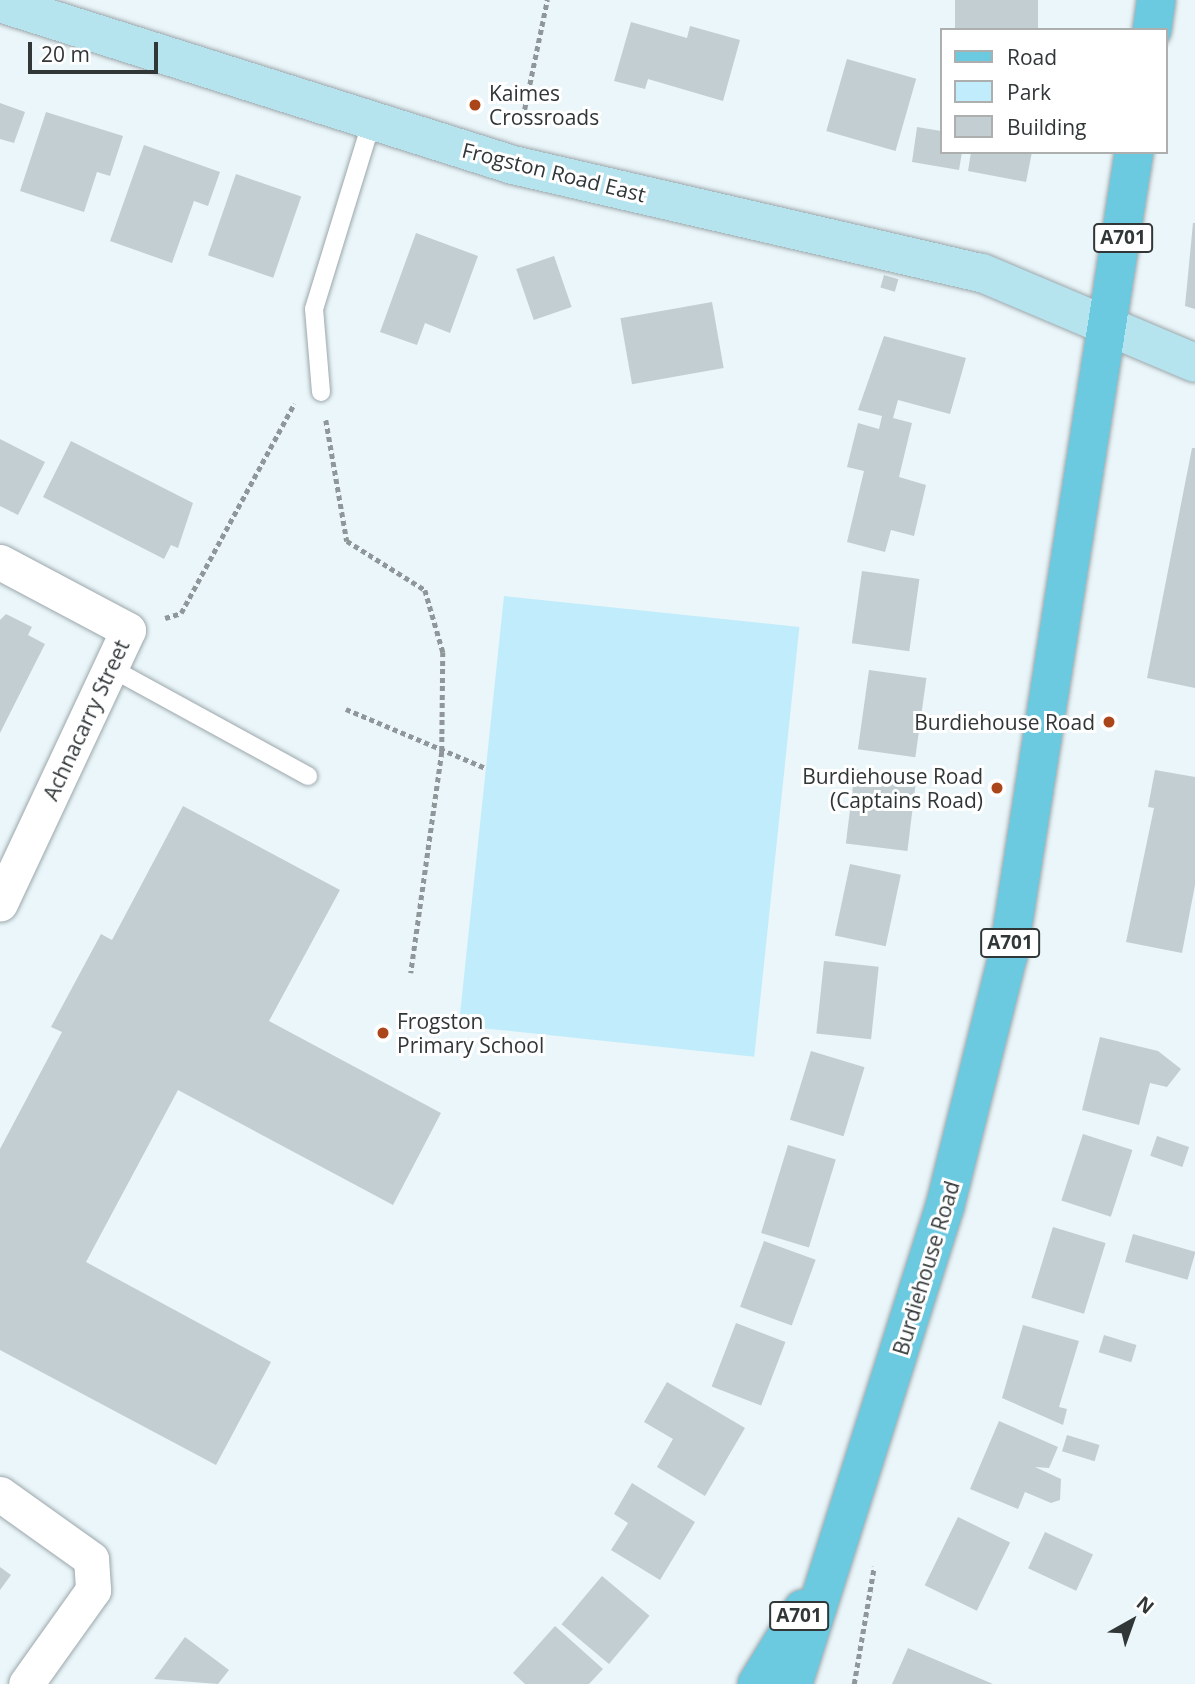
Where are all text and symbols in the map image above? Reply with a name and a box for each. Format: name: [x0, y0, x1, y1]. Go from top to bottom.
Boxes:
scale bar: [32, 28, 161, 72]
legend: [940, 28, 1167, 154]
text: 20 m: [41, 40, 90, 68]
text: Road: [1007, 43, 1057, 71]
text: Park: [1007, 78, 1051, 106]
place label: Kaimes Crossroads: [489, 80, 599, 130]
marker: Kaimes Crossroads: [467, 97, 483, 113]
text: Building: [1007, 113, 1086, 141]
street label: Frogston Road East: [460, 137, 648, 207]
road number: A701: [1092, 222, 1154, 254]
street label: Achnacarry Street: [38, 636, 134, 804]
place label: Burdiehouse Road: [914, 709, 1095, 735]
marker: Burdiehouse Road: [1101, 714, 1117, 730]
place label: Burdiehouse Road (Captains Road): [802, 763, 983, 813]
marker: Burdiehouse Road (Captains Road): [989, 780, 1005, 796]
road number: A701: [978, 928, 1042, 959]
place label: Frogston Primary School: [397, 1008, 544, 1058]
marker: Frogston Primary School: [375, 1025, 391, 1041]
street label: Burdiehouse Road: [888, 1178, 964, 1358]
north arrow: [1097, 1586, 1167, 1656]
text: N: [1131, 1590, 1160, 1620]
road number: A701: [768, 1600, 830, 1632]

